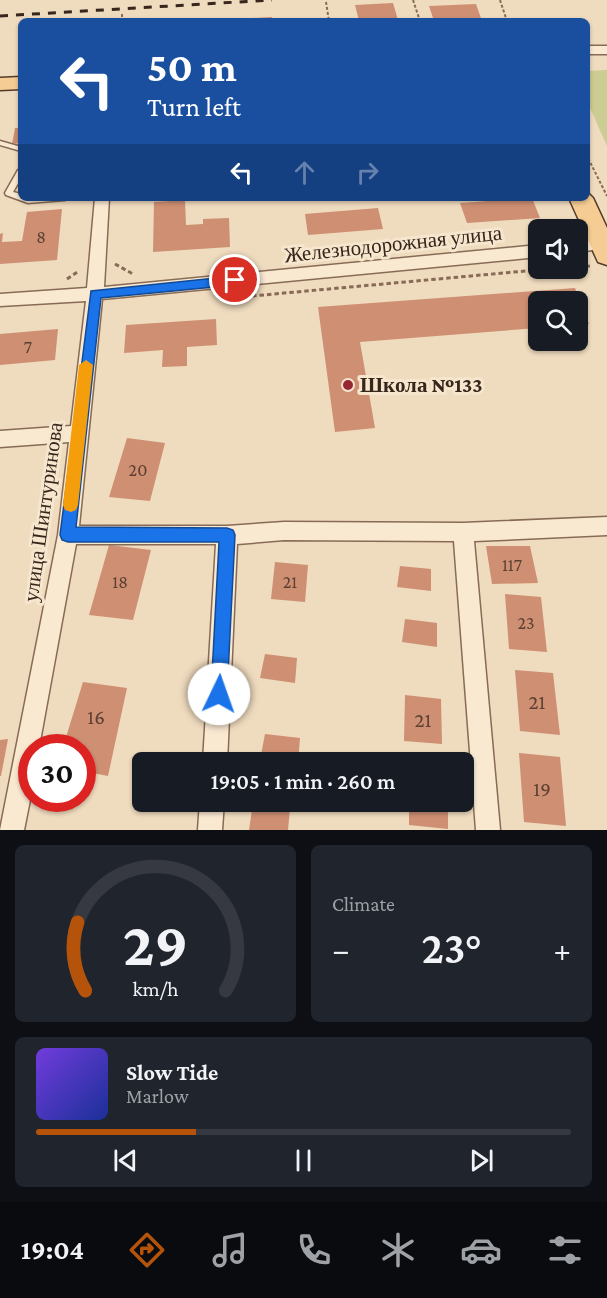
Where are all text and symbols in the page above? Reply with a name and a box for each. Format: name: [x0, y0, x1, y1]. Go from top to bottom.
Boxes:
icon: left: [48, 42, 126, 120]
text: 50 m: [147, 43, 237, 90]
text: Turn left: [147, 92, 241, 122]
icon: left: [225, 156, 258, 189]
icon: ahead: [288, 156, 321, 189]
icon: right: [351, 156, 384, 189]
map controls: [528, 219, 588, 351]
button: sound: [528, 219, 588, 279]
street label: Железнодорожная улица: [283, 221, 504, 267]
house number: 8: [36, 227, 46, 247]
pin: [209, 254, 260, 305]
icon: arrive: [218, 263, 251, 296]
button: search: [528, 291, 588, 351]
house number: 7: [24, 337, 32, 357]
place label: Школа №133: [360, 373, 482, 397]
marker: Школа №133: [341, 378, 355, 392]
street label: улица Шинтуринова: [19, 420, 68, 603]
house number: 20: [129, 460, 147, 480]
house number: 117: [502, 555, 522, 575]
house number: 18: [112, 572, 128, 592]
house number: 21: [283, 572, 297, 592]
house number: 23: [517, 613, 535, 633]
position arrow: [187, 662, 251, 726]
house number: 21: [529, 690, 546, 714]
house number: 16: [87, 705, 105, 729]
house number: 21: [415, 708, 432, 732]
speed limit sign: 30: [18, 734, 96, 812]
text: 19:05 · 1 min · 260 m: [211, 769, 395, 794]
house number: 19: [533, 777, 551, 801]
text: Climate: [332, 893, 395, 915]
text: 29: [123, 909, 188, 978]
text: 23°: [421, 923, 482, 973]
text: −: [332, 931, 349, 968]
text: +: [554, 931, 571, 968]
text: km/h: [132, 977, 179, 1001]
text: Slow Tide: [126, 1060, 218, 1085]
text: Marlow: [126, 1085, 189, 1107]
icon: previous: [109, 1144, 142, 1177]
icon: pause: [287, 1144, 320, 1177]
icon: next: [465, 1144, 498, 1177]
icon: directions: [126, 1229, 168, 1271]
icon: music: [209, 1229, 251, 1271]
icon: phone: [293, 1229, 335, 1271]
icon: climate: [377, 1229, 419, 1271]
icon: car: [460, 1229, 502, 1271]
icon: filters: [544, 1229, 586, 1271]
text: 19:04: [21, 1235, 84, 1265]

